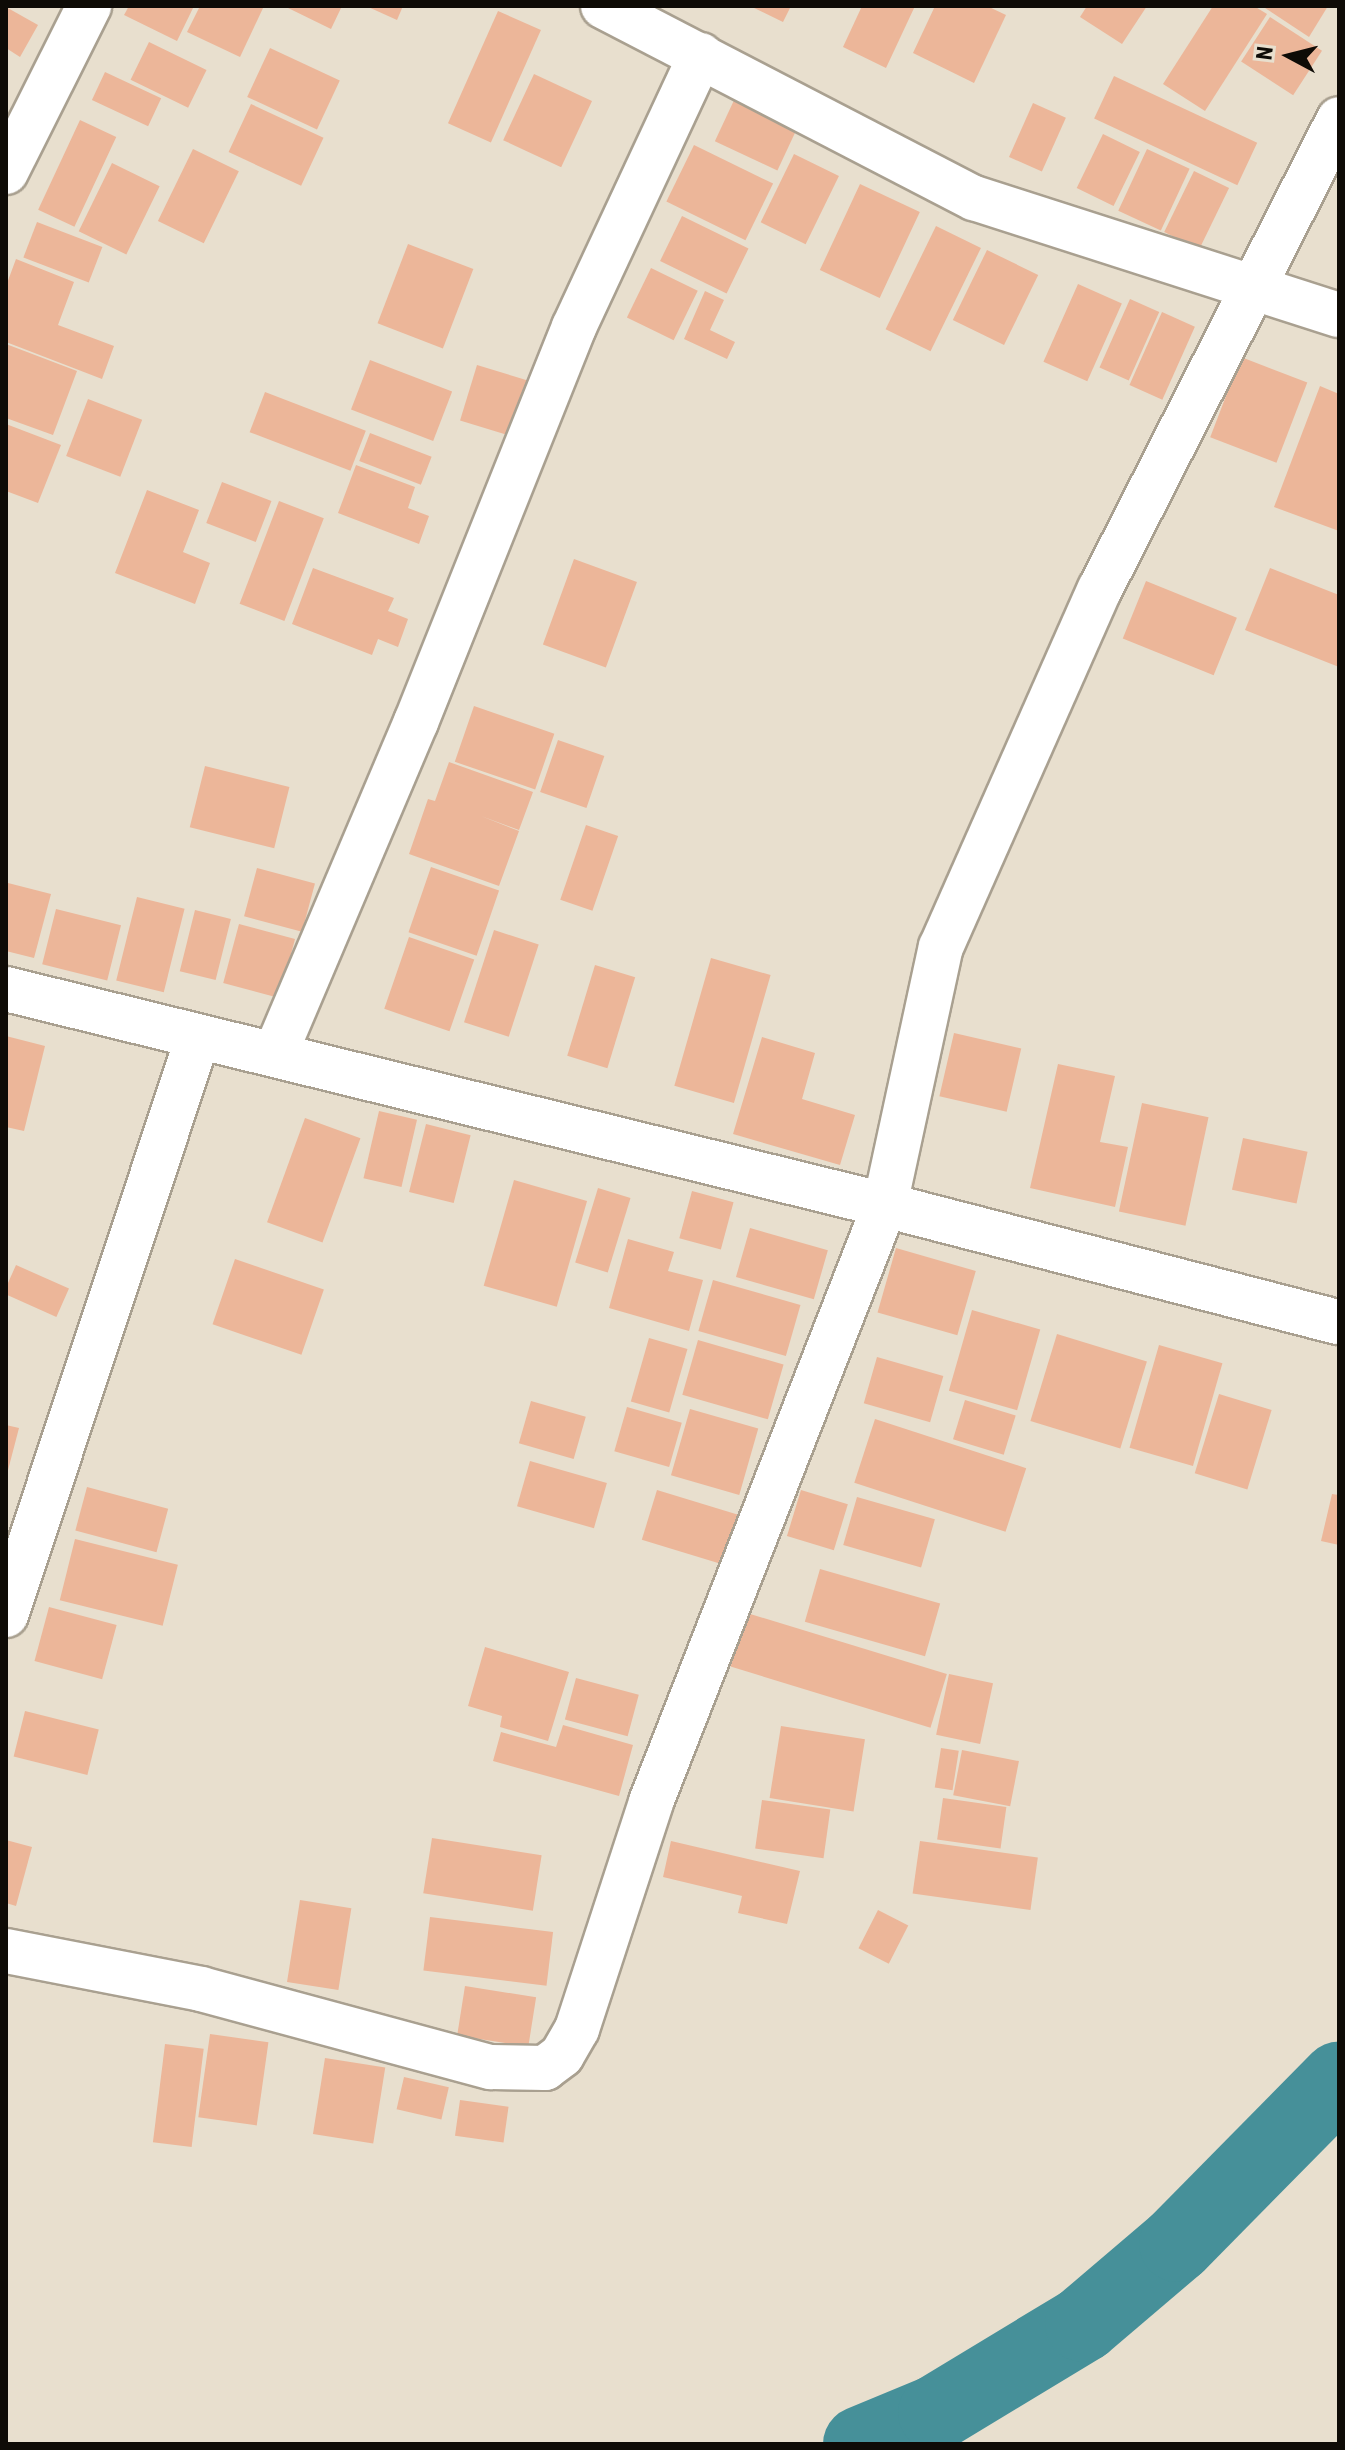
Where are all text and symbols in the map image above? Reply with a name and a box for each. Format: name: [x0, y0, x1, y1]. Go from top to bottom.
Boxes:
north arrow: [1249, 16, 1329, 96]
text: N: [1251, 45, 1278, 61]

